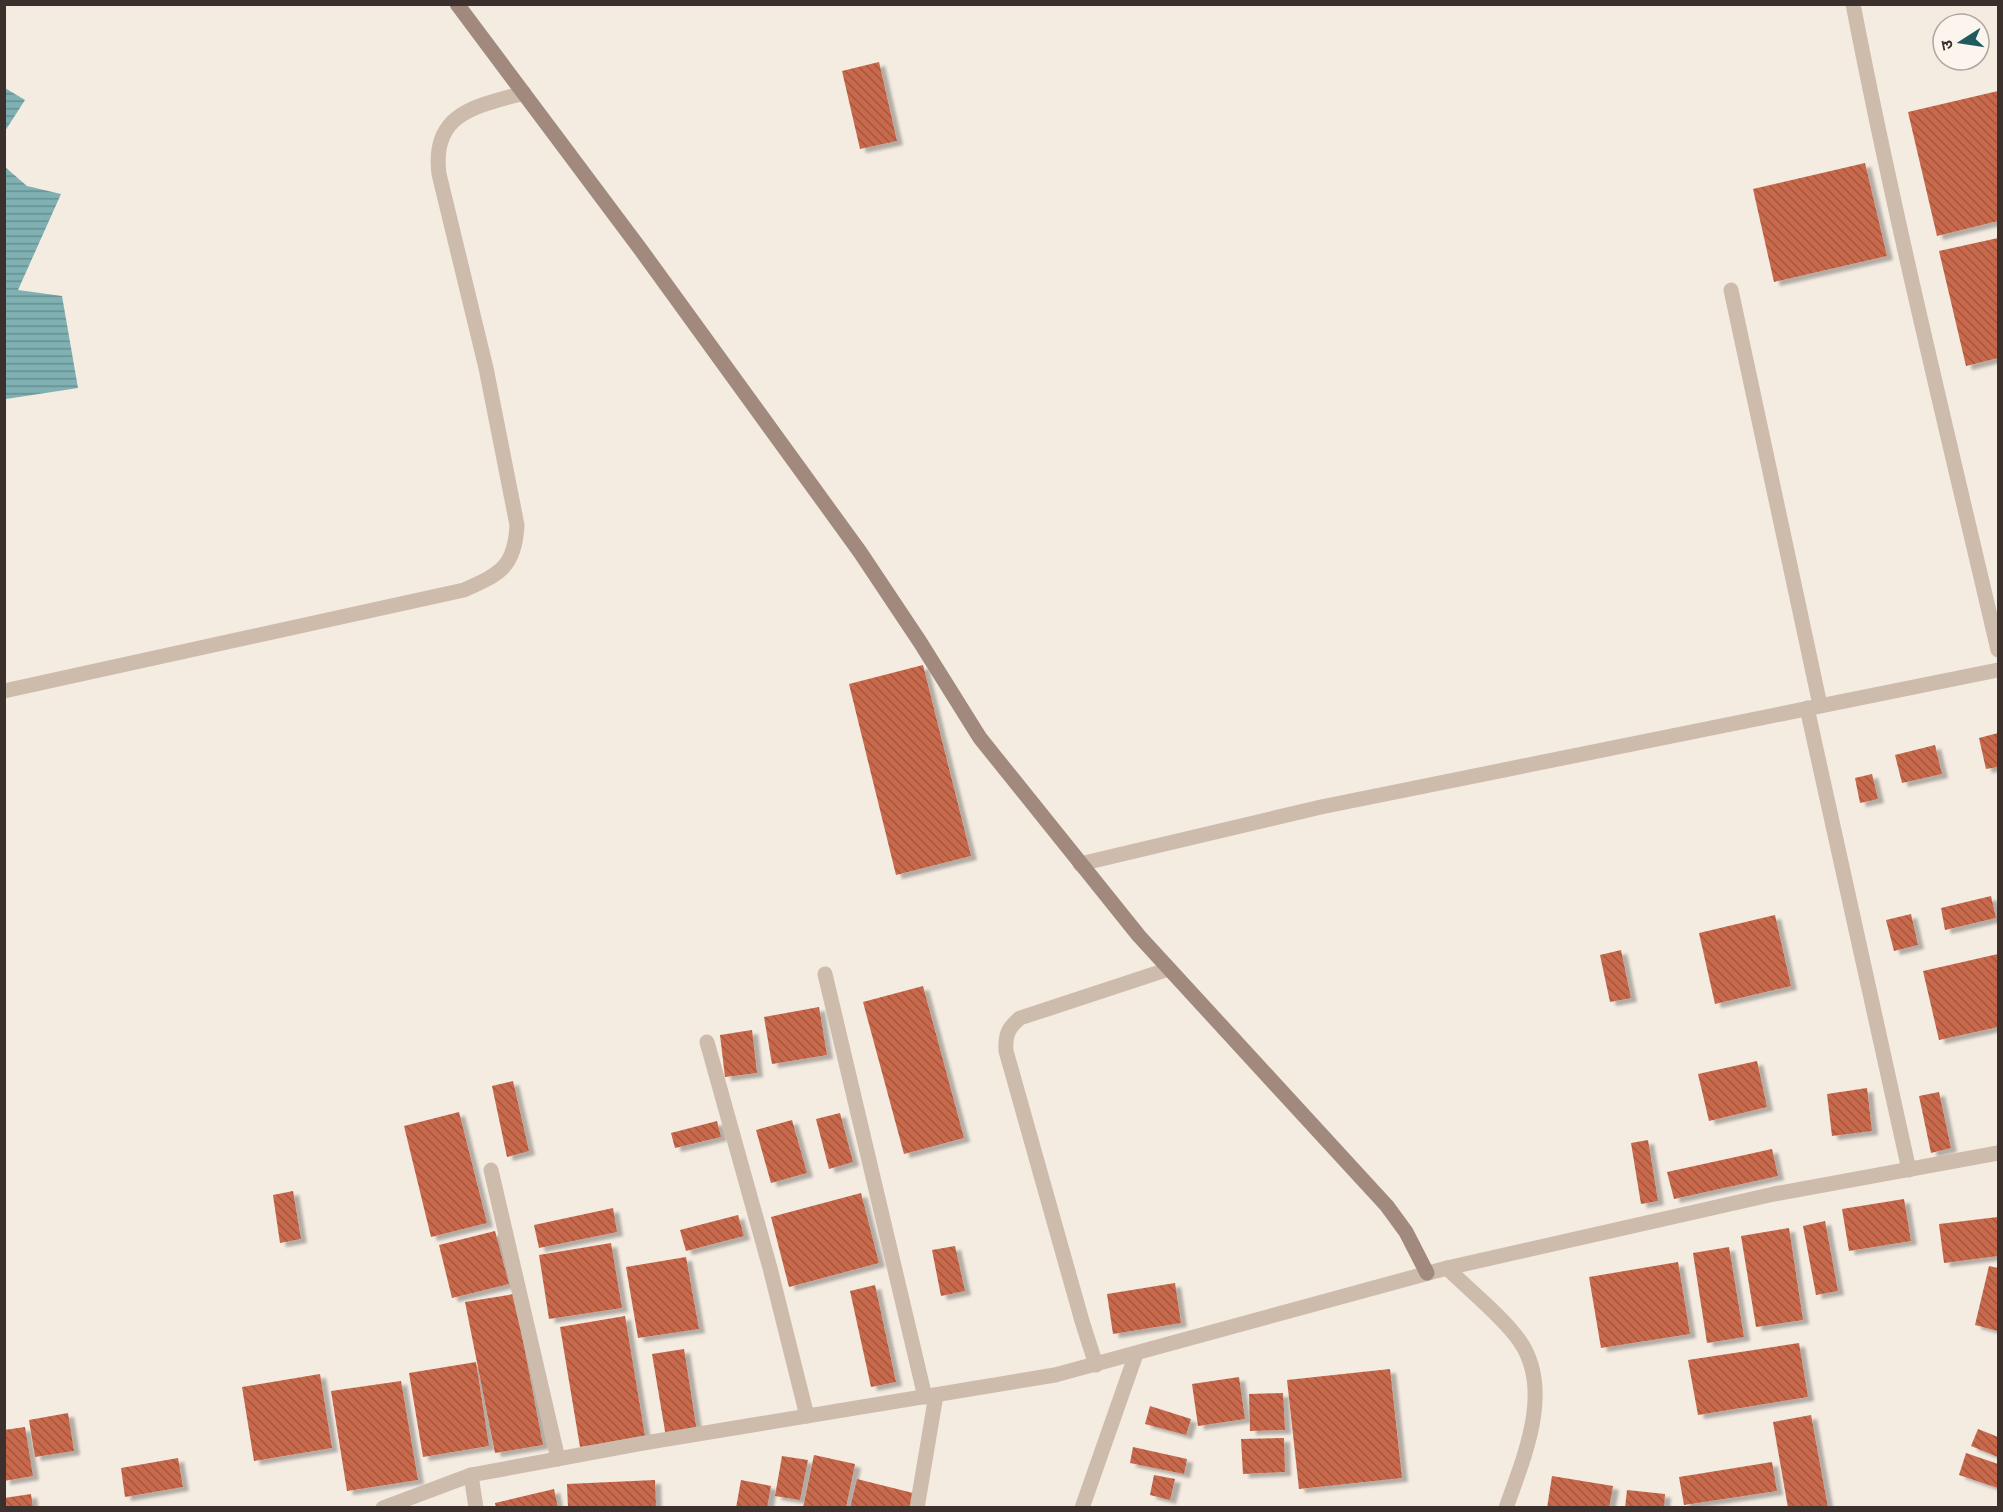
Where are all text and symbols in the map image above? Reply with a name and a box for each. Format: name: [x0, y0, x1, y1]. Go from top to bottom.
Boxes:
north arrow: [1931, 12, 1991, 72]
text: उ: [1935, 38, 1956, 52]

